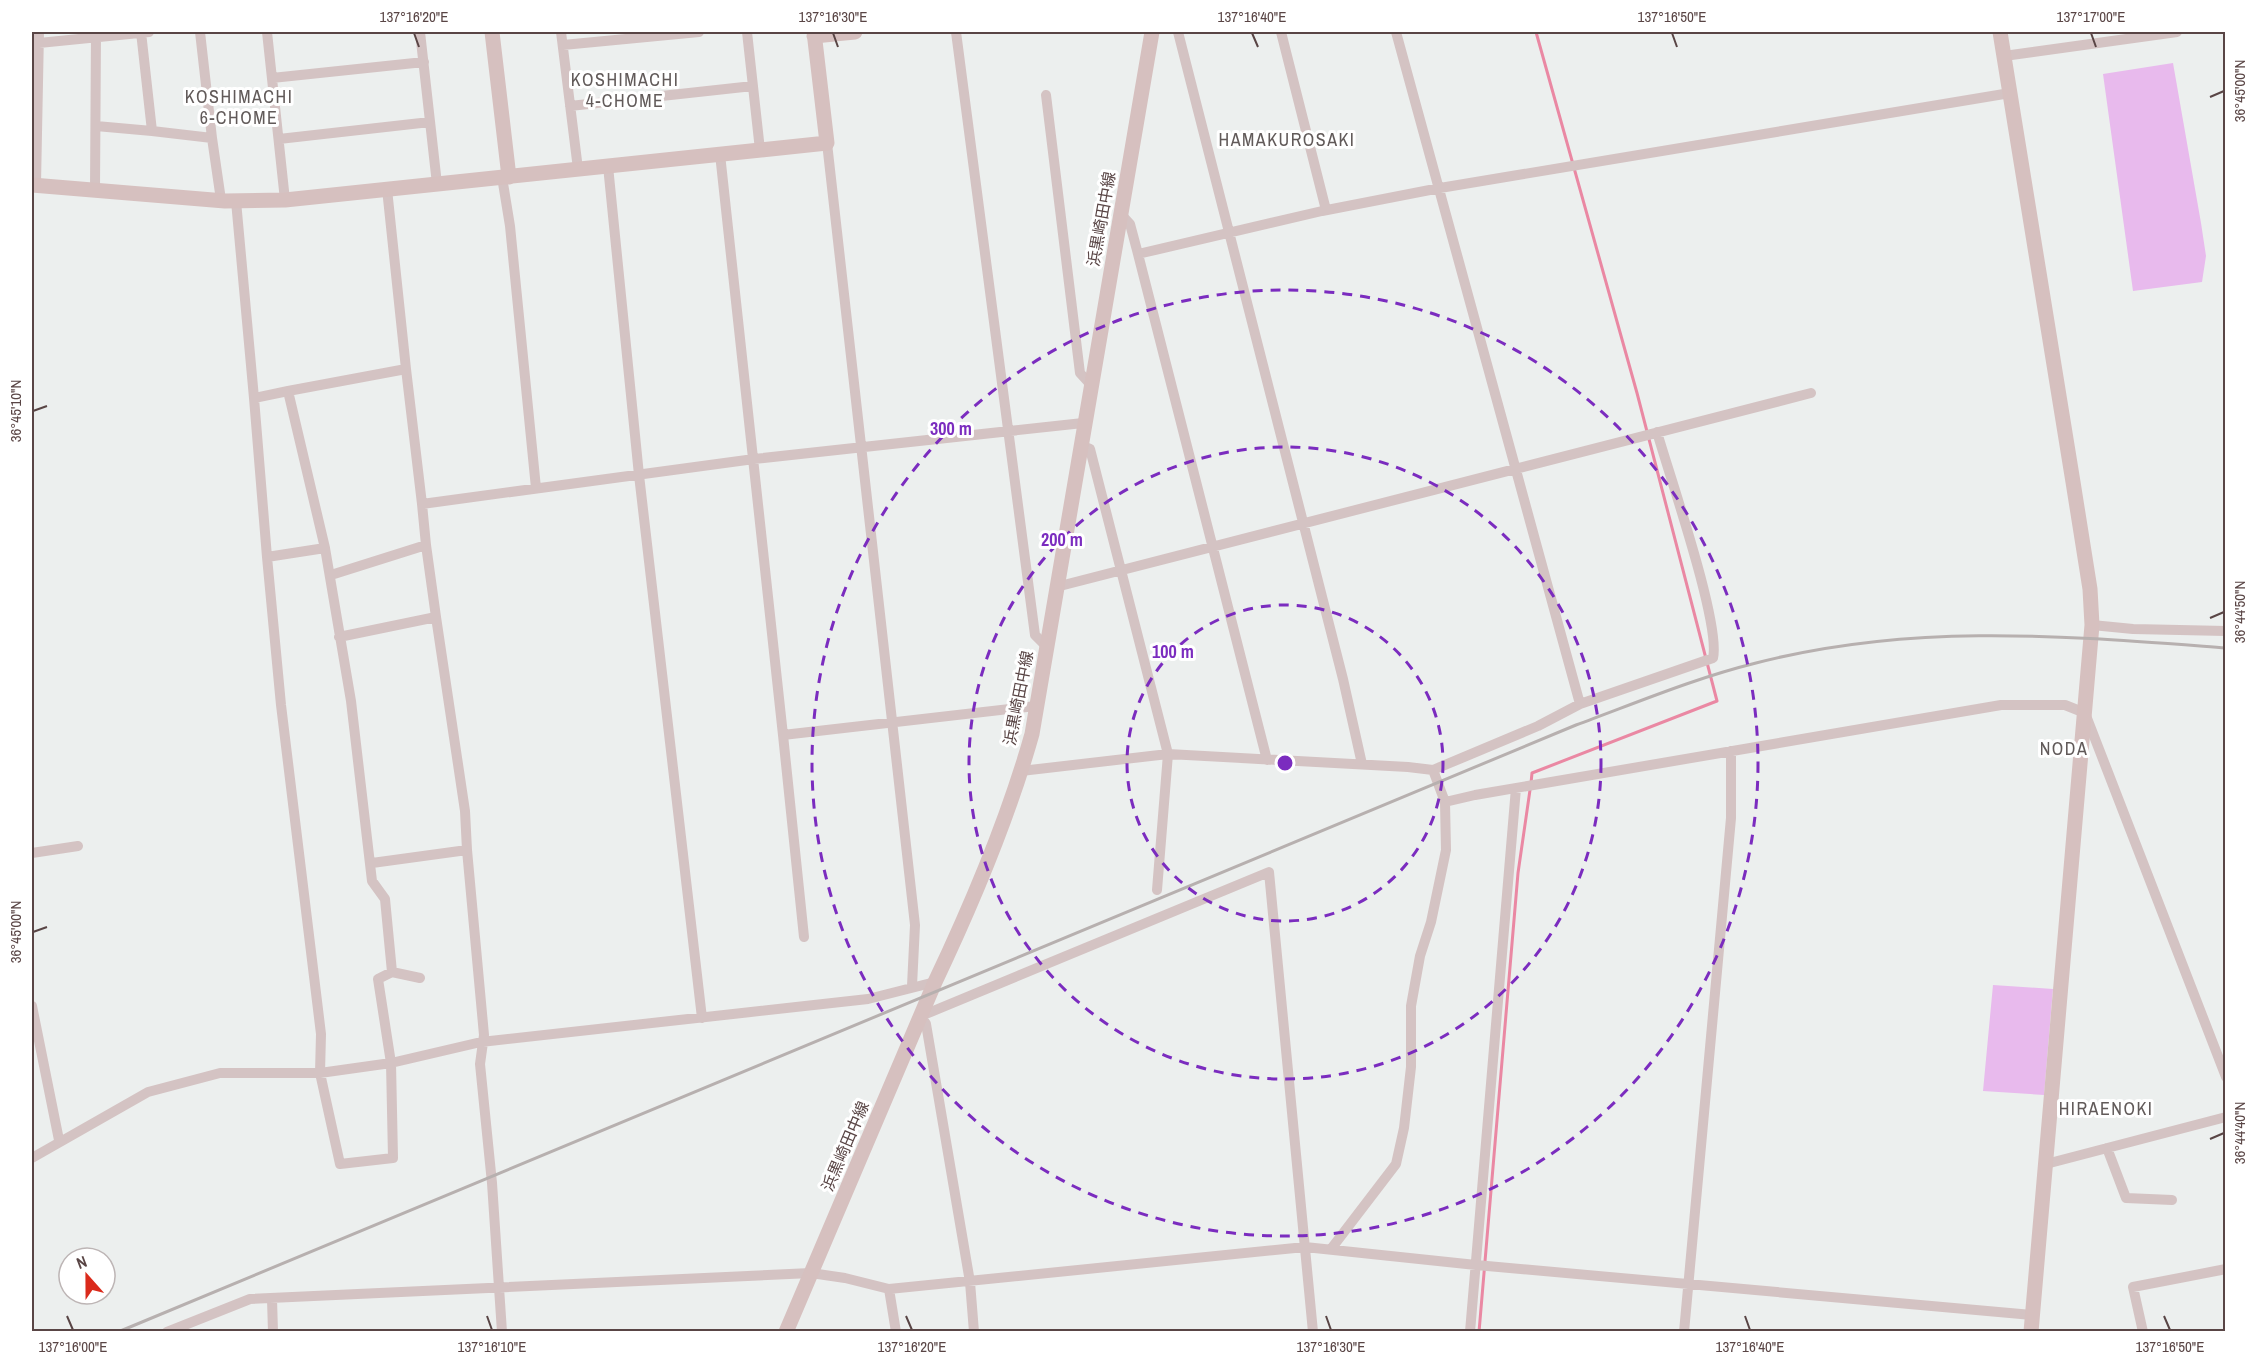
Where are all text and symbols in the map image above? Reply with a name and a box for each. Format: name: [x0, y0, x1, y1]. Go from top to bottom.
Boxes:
text: 137°16'20"E: [380, 6, 448, 27]
text: 137°16'30"E: [799, 6, 867, 27]
text: 137°16'40"E: [1218, 6, 1286, 27]
text: 137°16'50"E: [1638, 6, 1706, 27]
text: 137°17'00"E: [2057, 6, 2125, 27]
text: 36°45'00"N: [2229, 60, 2250, 122]
district label: KOSHIMACHI 4-CHOME: [571, 67, 679, 113]
district label: KOSHIMACHI 6-CHOME: [185, 84, 293, 130]
district label: HAMAKUROSAKI: [1219, 127, 1355, 152]
street label: 浜黒崎田中線: [1082, 170, 1120, 268]
text: 36°45'10"N: [5, 380, 26, 442]
text: 300 m: [930, 416, 972, 441]
text: 200 m: [1041, 527, 1083, 552]
text: 36°44'50"N: [2229, 581, 2250, 643]
text: 100 m: [1152, 639, 1194, 664]
street label: 浜黒崎田中線: [998, 649, 1038, 747]
district label: NODA: [2040, 736, 2088, 761]
centre of rings: [1275, 753, 1295, 773]
text: 36°45'00"N: [5, 901, 26, 963]
district label: HIRAENOKI: [2059, 1096, 2153, 1121]
street label: 浜黒崎田中線: [816, 1098, 874, 1194]
text: 36°44'40"N: [2229, 1102, 2250, 1164]
north arrow: [57, 1246, 117, 1306]
text: N: [73, 1250, 90, 1274]
text: 137°16'00"E: [39, 1336, 107, 1357]
text: 137°16'10"E: [458, 1336, 526, 1357]
text: 137°16'20"E: [878, 1336, 946, 1357]
text: 137°16'30"E: [1297, 1336, 1365, 1357]
text: 137°16'40"E: [1716, 1336, 1784, 1357]
text: 137°16'50"E: [2136, 1336, 2204, 1357]

